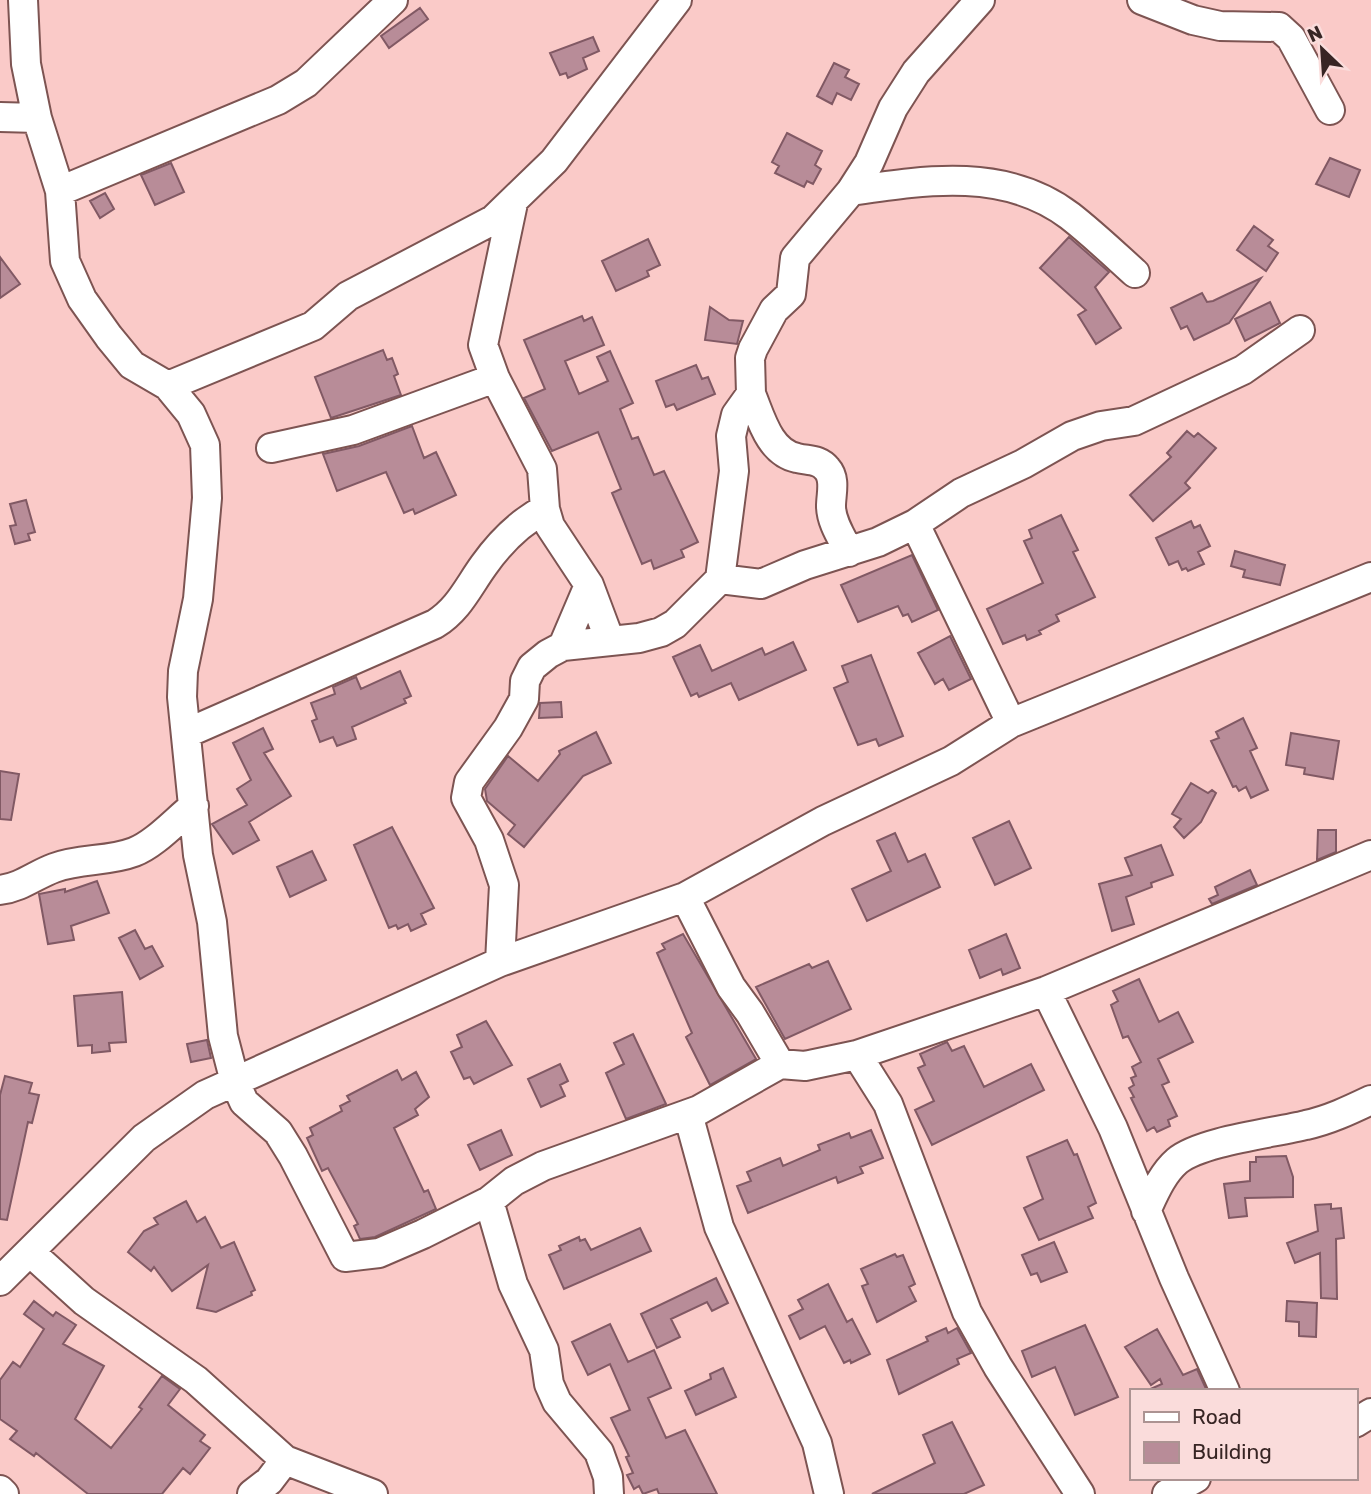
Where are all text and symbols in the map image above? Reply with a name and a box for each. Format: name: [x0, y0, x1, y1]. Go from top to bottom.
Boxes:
north arrow: [1287, 14, 1357, 84]
text: N: [1304, 21, 1326, 47]
legend: [1130, 1389, 1357, 1480]
text: Road: [1192, 1404, 1242, 1429]
text: Building: [1192, 1439, 1272, 1464]

